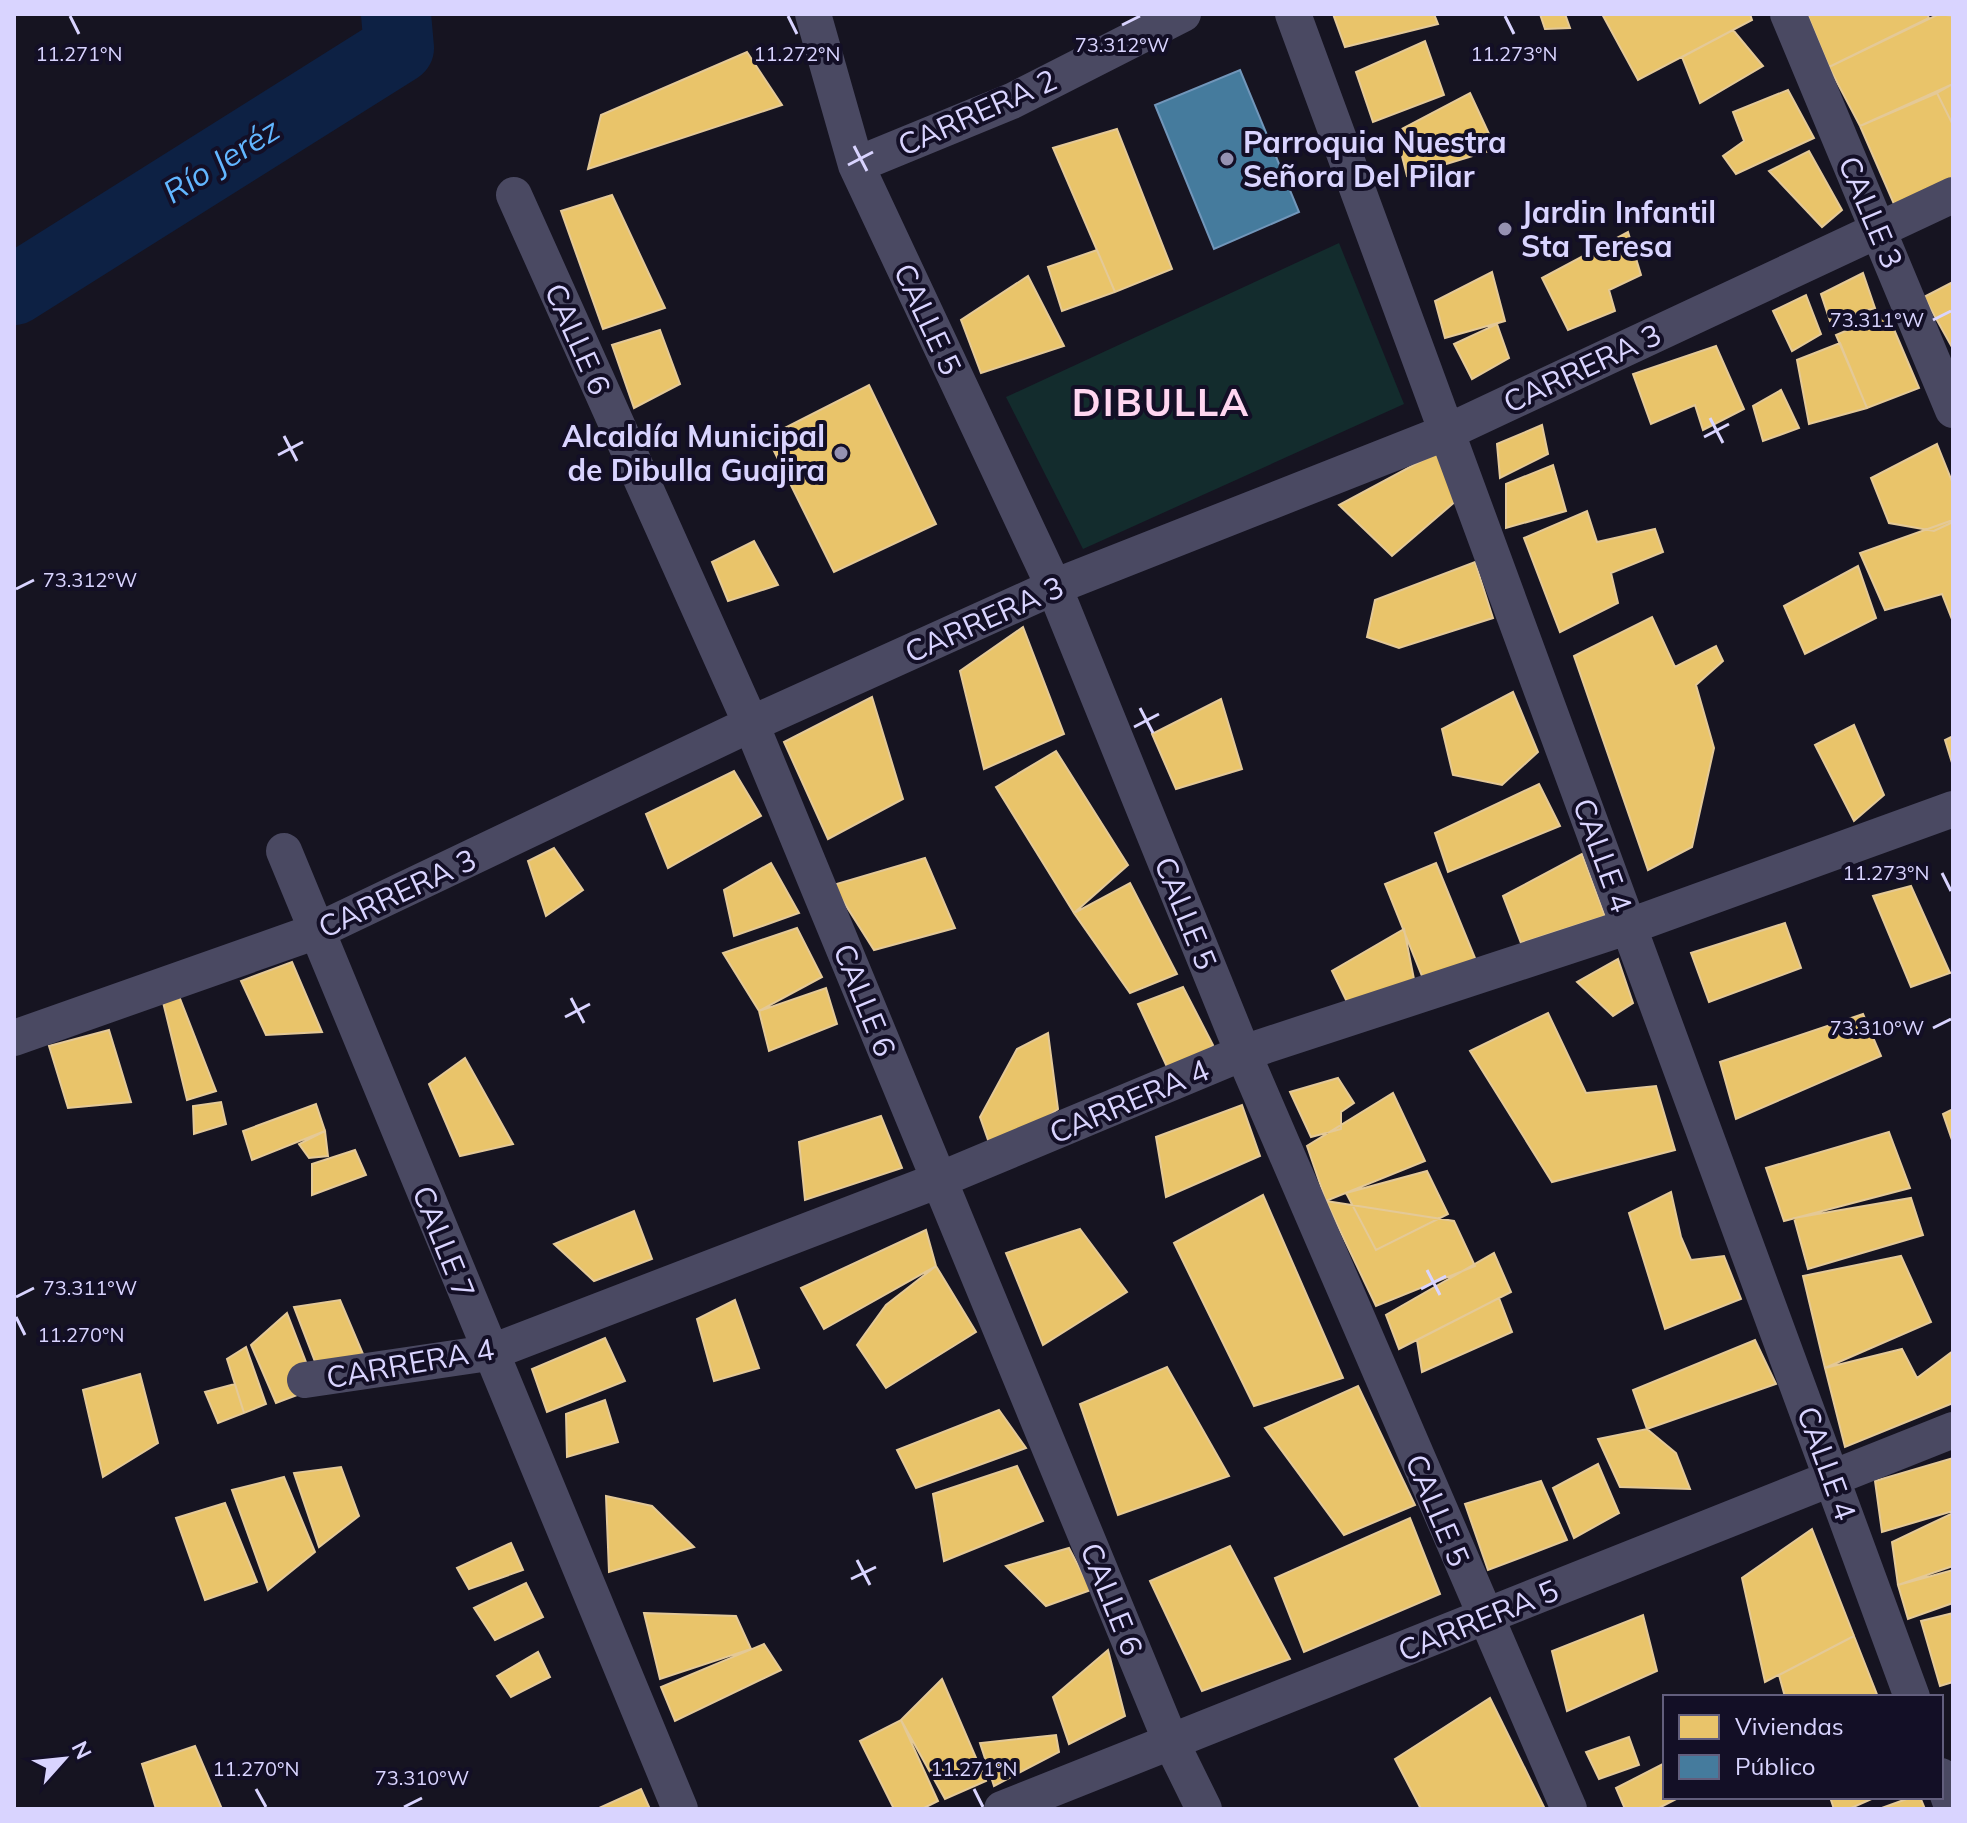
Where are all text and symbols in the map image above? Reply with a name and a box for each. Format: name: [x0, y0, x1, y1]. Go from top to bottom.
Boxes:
text: 73.312°W: [1075, 32, 1169, 57]
text: 11.271°N: [36, 41, 122, 66]
text: 11.272°N: [754, 41, 840, 66]
text: 11.273°N: [1471, 41, 1557, 66]
street label: CARRERA 2: [892, 60, 1062, 164]
water label: Río Jeréz: [155, 108, 287, 211]
place label: Parroquia Nuestra Señora Del Pilar: [1243, 123, 1507, 195]
marker: Parroquia Nuestra Señora Del Pilar: [1218, 150, 1236, 168]
street label: CALLE 3: [1830, 150, 1912, 274]
place label: Jardin Infantil Sta Teresa: [1521, 193, 1716, 265]
marker: Jardin Infantil Sta Teresa: [1496, 220, 1514, 238]
street label: CALLE 5: [886, 257, 970, 381]
street label: CALLE 6: [537, 277, 619, 401]
text: 73.311°W: [1830, 307, 1924, 332]
street label: CARRERA 3: [1497, 315, 1667, 421]
district label: DIBULLA: [1072, 378, 1250, 426]
place label: Alcaldía Municipal de Dibulla Guajira: [562, 417, 825, 489]
marker: Alcaldía Municipal de Dibulla Guajira: [832, 444, 850, 462]
text: 73.312°W: [43, 567, 137, 592]
street label: CARRERA 3: [899, 567, 1069, 671]
street label: CALLE 4: [1565, 793, 1641, 917]
street label: CARRERA 3: [312, 840, 482, 946]
street label: CALLE 5: [1146, 851, 1226, 975]
text: 11.273°N: [1843, 860, 1929, 885]
street label: CALLE 6: [825, 938, 905, 1062]
text: 73.310°W: [1830, 1015, 1924, 1040]
street label: CARRERA 4: [1044, 1050, 1214, 1152]
street label: CALLE 7: [404, 1180, 484, 1304]
text: 73.311°W: [43, 1275, 137, 1300]
text: 11.270°N: [38, 1322, 124, 1347]
street label: CARRERA 4: [323, 1330, 497, 1396]
street label: CALLE 4: [1789, 1401, 1865, 1525]
street label: CALLE 5: [1397, 1448, 1479, 1572]
street label: CALLE 6: [1072, 1537, 1152, 1661]
street label: CARRERA 5: [1392, 1571, 1564, 1669]
legend: [1663, 1695, 1943, 1799]
text: Viviendas: [1735, 1711, 1844, 1741]
north arrow: [24, 1719, 104, 1799]
text: N: [66, 1736, 98, 1764]
text: Público: [1735, 1751, 1816, 1781]
text: 11.270°N: [213, 1756, 299, 1781]
text: 11.271°N: [931, 1756, 1017, 1781]
text: 73.310°W: [375, 1765, 469, 1790]

